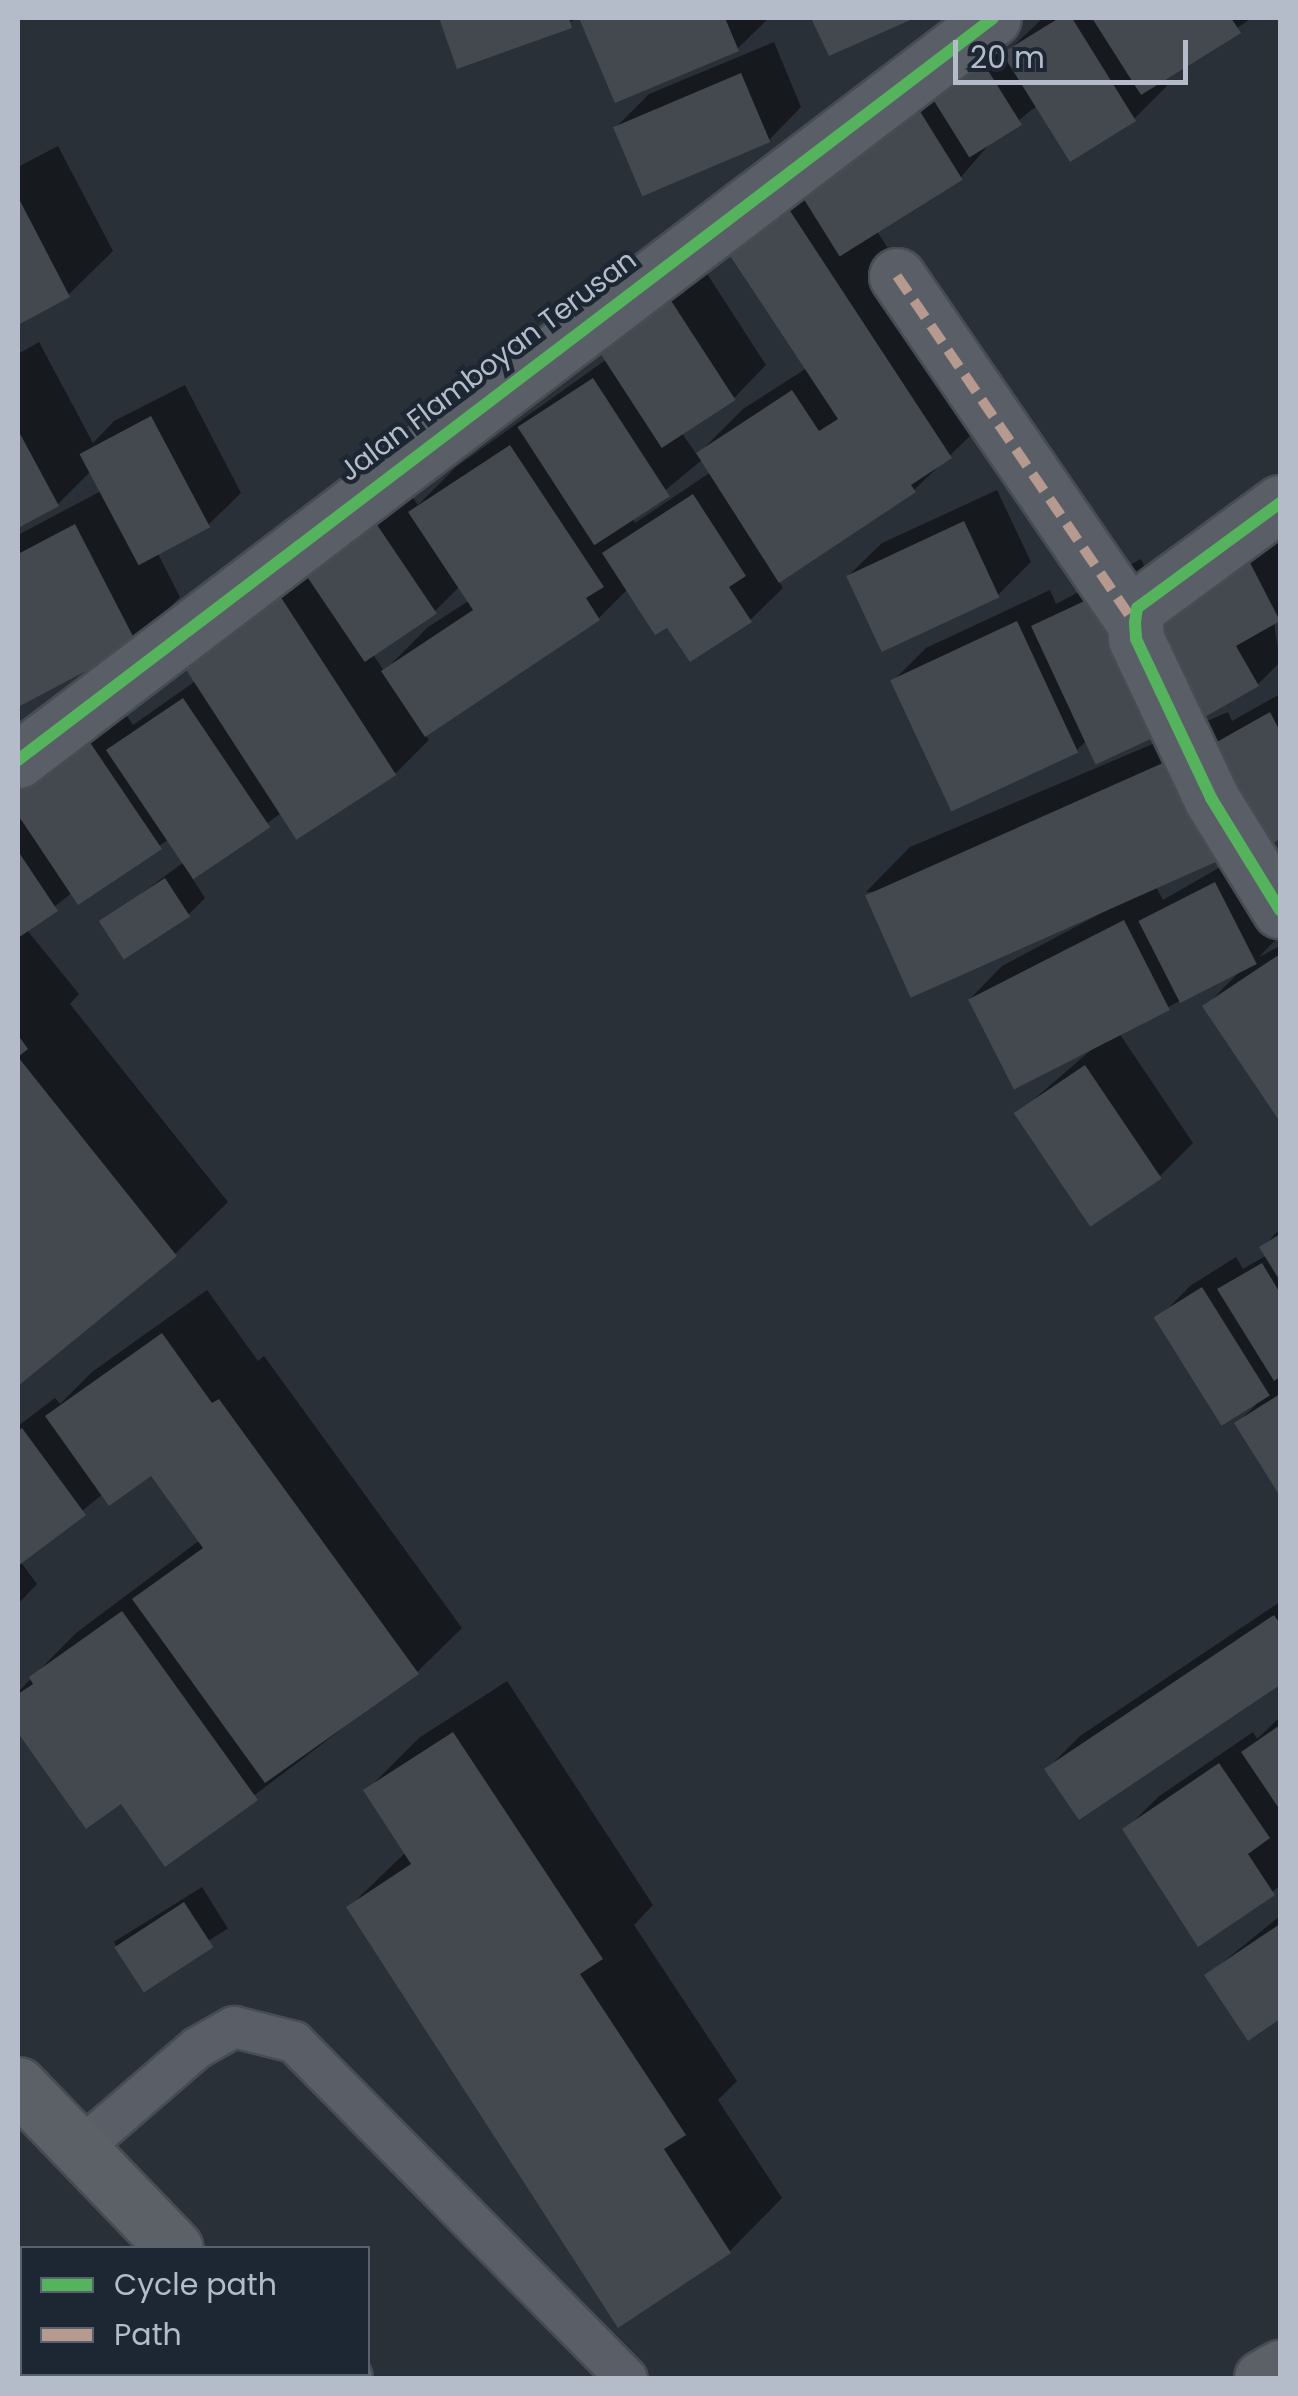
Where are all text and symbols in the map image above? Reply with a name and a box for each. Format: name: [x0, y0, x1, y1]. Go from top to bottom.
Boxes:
scale bar: [958, 20, 1193, 82]
text: 20 m: [970, 36, 1045, 79]
street label: Jalan Flamboyan Terusan: [333, 243, 643, 489]
legend: [20, 2246, 370, 2376]
text: Cycle path: [114, 2263, 277, 2306]
text: Path: [114, 2313, 182, 2356]

